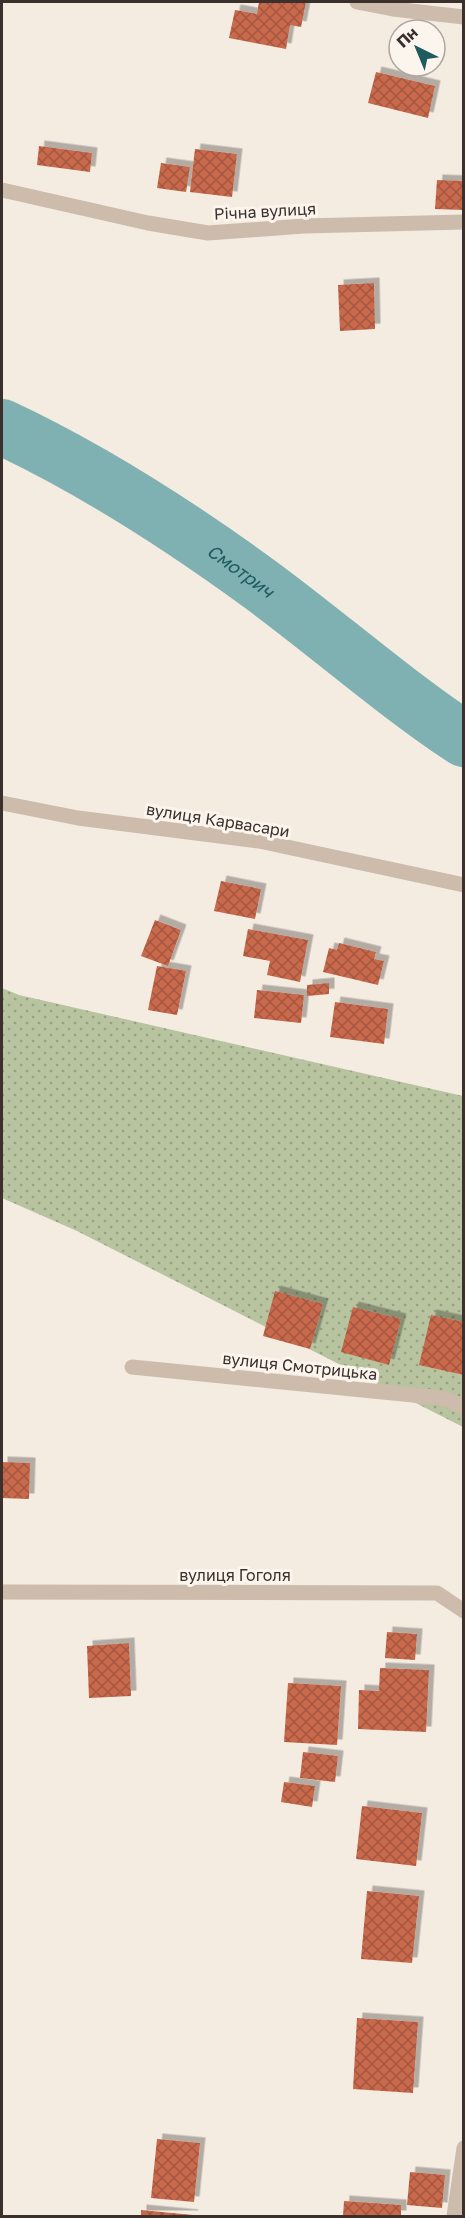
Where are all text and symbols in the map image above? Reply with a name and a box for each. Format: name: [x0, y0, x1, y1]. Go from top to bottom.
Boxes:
north arrow: [387, 18, 447, 78]
text: Пн: [392, 22, 422, 52]
street label: Річна вулиця: [213, 198, 317, 224]
water label: Смотрич: [203, 539, 279, 602]
street label: вулиця Карвасари: [145, 799, 291, 841]
street label: вулиця Смотрицька: [222, 1348, 378, 1384]
street label: вулиця Гоголя: [179, 1565, 291, 1585]

